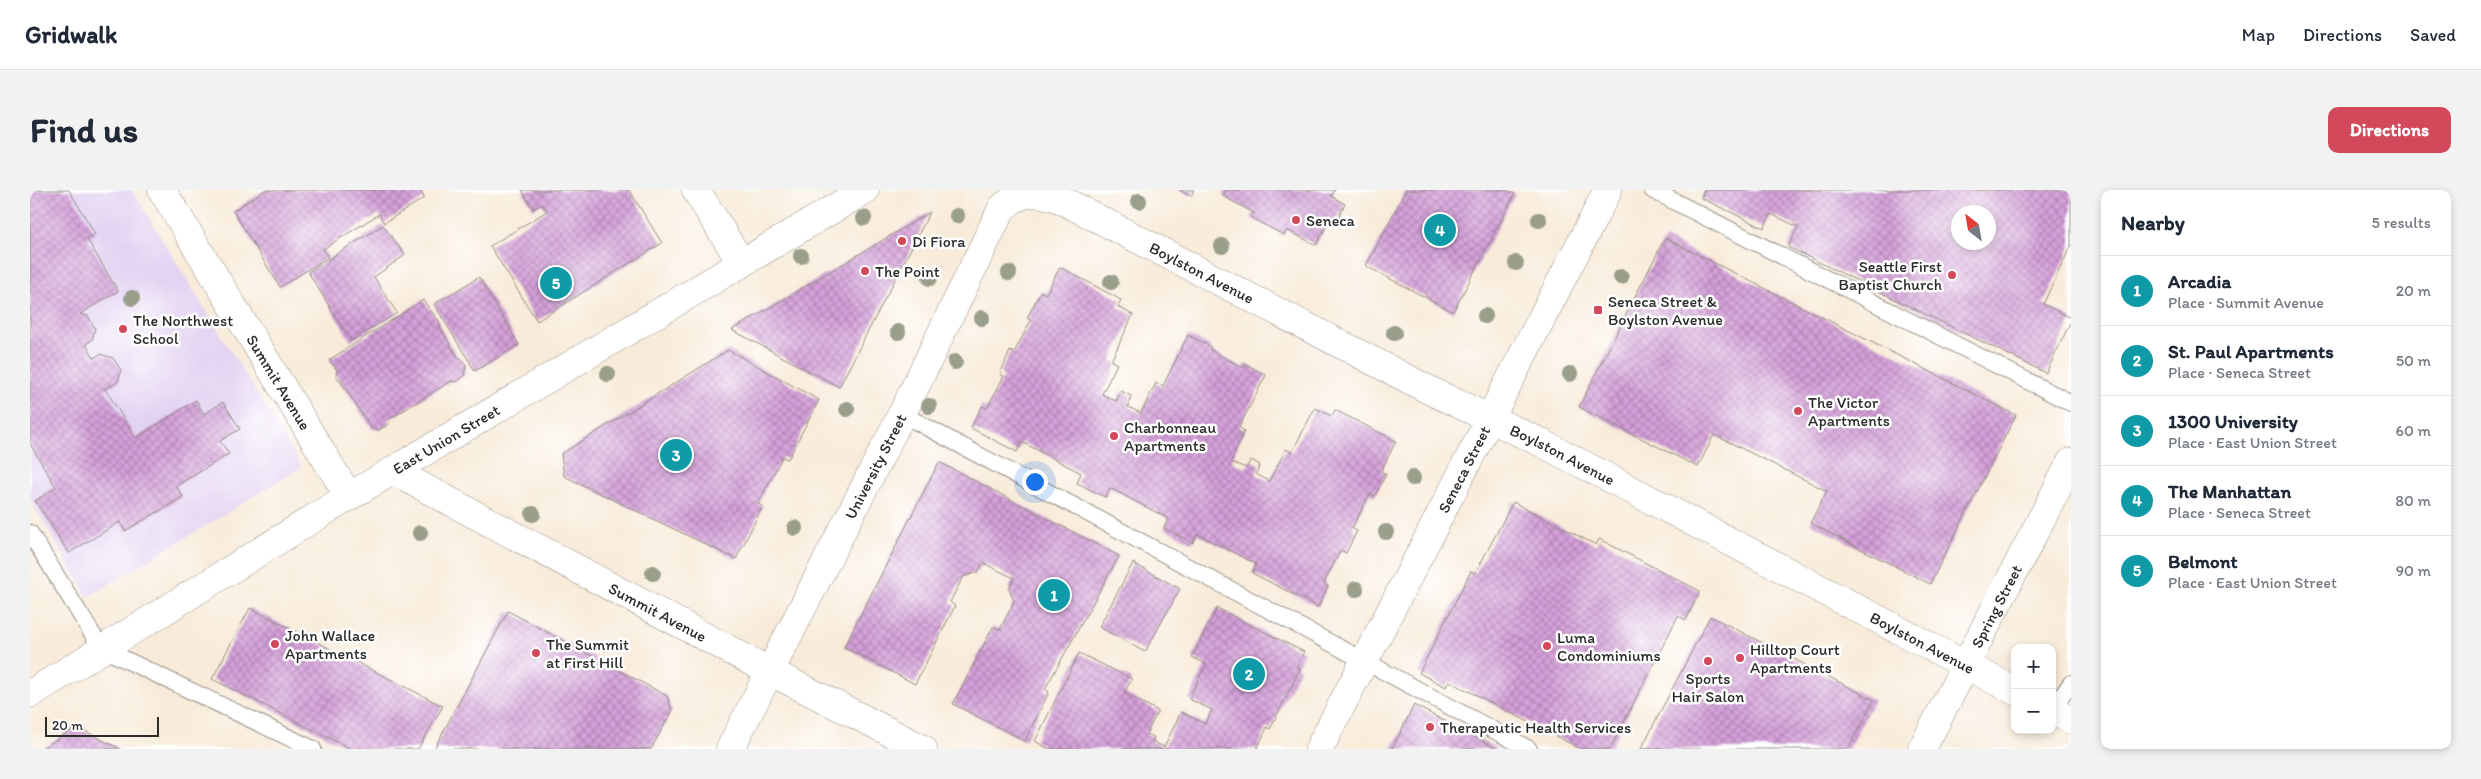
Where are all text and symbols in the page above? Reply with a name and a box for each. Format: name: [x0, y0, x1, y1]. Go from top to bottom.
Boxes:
text: Gridwalk: [25, 20, 117, 49]
text: Map: [2242, 24, 2275, 46]
text: Directions: [2303, 24, 2382, 46]
text: Saved: [2410, 24, 2456, 46]
button: Directions: [2328, 107, 2451, 153]
text: Find us: [30, 109, 138, 151]
north arrow: [1951, 205, 1996, 250]
text: Nearby: [2121, 210, 2185, 235]
place label: Seneca: [1306, 211, 1356, 230]
pin: 4: [1424, 211, 1456, 249]
text: 5 results: [2371, 213, 2431, 232]
marker: Seneca: [1290, 214, 1302, 226]
place label: Di Fiora: [912, 232, 966, 251]
marker: Di Fiora: [896, 235, 908, 247]
street label: Boylston Avenue: [1146, 238, 1257, 307]
place label: Seattle First Baptist Church: [1839, 257, 1942, 294]
place label: The Point: [875, 262, 940, 281]
pin: 5: [540, 264, 572, 302]
marker: The Point: [859, 265, 871, 277]
marker: Seattle First Baptist Church: [1946, 269, 1958, 281]
text: Arcadia: [2168, 270, 2231, 293]
text: 1: [2133, 281, 2141, 300]
text: 20 m: [2396, 281, 2431, 300]
place label: Seneca Street & Boylston Avenue: [1608, 292, 1723, 329]
text: Place · Summit Avenue: [2168, 293, 2324, 312]
marker: Seneca Street & Boylston Avenue: [1592, 304, 1604, 316]
place label: The Northwest School: [133, 311, 233, 348]
marker: The Northwest School: [117, 323, 129, 335]
street label: Summit Avenue: [243, 331, 315, 433]
text: St. Paul Apartments: [2168, 340, 2334, 363]
text: 2: [2133, 351, 2141, 370]
text: 50 m: [2396, 351, 2431, 370]
text: Place · Seneca Street: [2168, 363, 2311, 382]
place label: The Victor Apartments: [1808, 393, 1890, 430]
street label: East Union Street: [389, 400, 503, 478]
marker: The Victor Apartments: [1792, 405, 1804, 417]
street label: University Street: [840, 410, 910, 522]
text: 1300 University: [2168, 410, 2298, 433]
place label: Charbonneau Apartments: [1124, 418, 1216, 455]
street label: Boylston Avenue: [1507, 420, 1618, 489]
text: 3: [2133, 421, 2141, 440]
text: 60 m: [2396, 421, 2431, 440]
street label: Seneca Street: [1433, 423, 1494, 516]
marker: Charbonneau Apartments: [1108, 430, 1120, 442]
text: Place · East Union Street: [2168, 433, 2337, 452]
pin: 3: [660, 436, 692, 474]
your location: [1022, 469, 1048, 495]
text: The Manhattan: [2168, 480, 2291, 503]
text: 4: [2132, 491, 2142, 510]
text: 80 m: [2395, 491, 2431, 510]
text: Place · Seneca Street: [2168, 503, 2311, 522]
text: Belmont: [2168, 550, 2238, 573]
street label: Spring Street: [1967, 561, 2026, 651]
text: 5: [2133, 561, 2141, 580]
text: 90 m: [2396, 561, 2431, 580]
text: Place · East Union Street: [2168, 573, 2337, 592]
pin: 1: [1038, 576, 1070, 614]
street label: Summit Avenue: [606, 578, 710, 646]
street label: Boylston Avenue: [1867, 607, 1978, 678]
place label: John Wallace Apartments: [285, 626, 375, 663]
place label: Luma Condominiums: [1557, 628, 1661, 665]
place label: The Summit at First Hill: [546, 635, 629, 672]
marker: John Wallace Apartments: [269, 638, 281, 650]
marker: Luma Condominiums: [1541, 640, 1553, 652]
place label: Hilltop Court Apartments: [1750, 640, 1840, 677]
map controls: [2011, 644, 2056, 734]
button: +: [2011, 644, 2056, 689]
marker: The Summit at First Hill: [530, 647, 542, 659]
marker: Hilltop Court Apartments: [1734, 652, 1746, 664]
pin: 2: [1233, 655, 1265, 693]
marker: Sports Hair Salon: [1702, 655, 1714, 667]
place label: Sports Hair Salon: [1672, 669, 1744, 706]
button: −: [2011, 689, 2056, 734]
scale bar: [45, 714, 159, 737]
text: 20 m: [52, 717, 83, 734]
place label: Therapeutic Health Services: [1440, 718, 1631, 737]
marker: Therapeutic Health Services: [1424, 721, 1436, 733]

